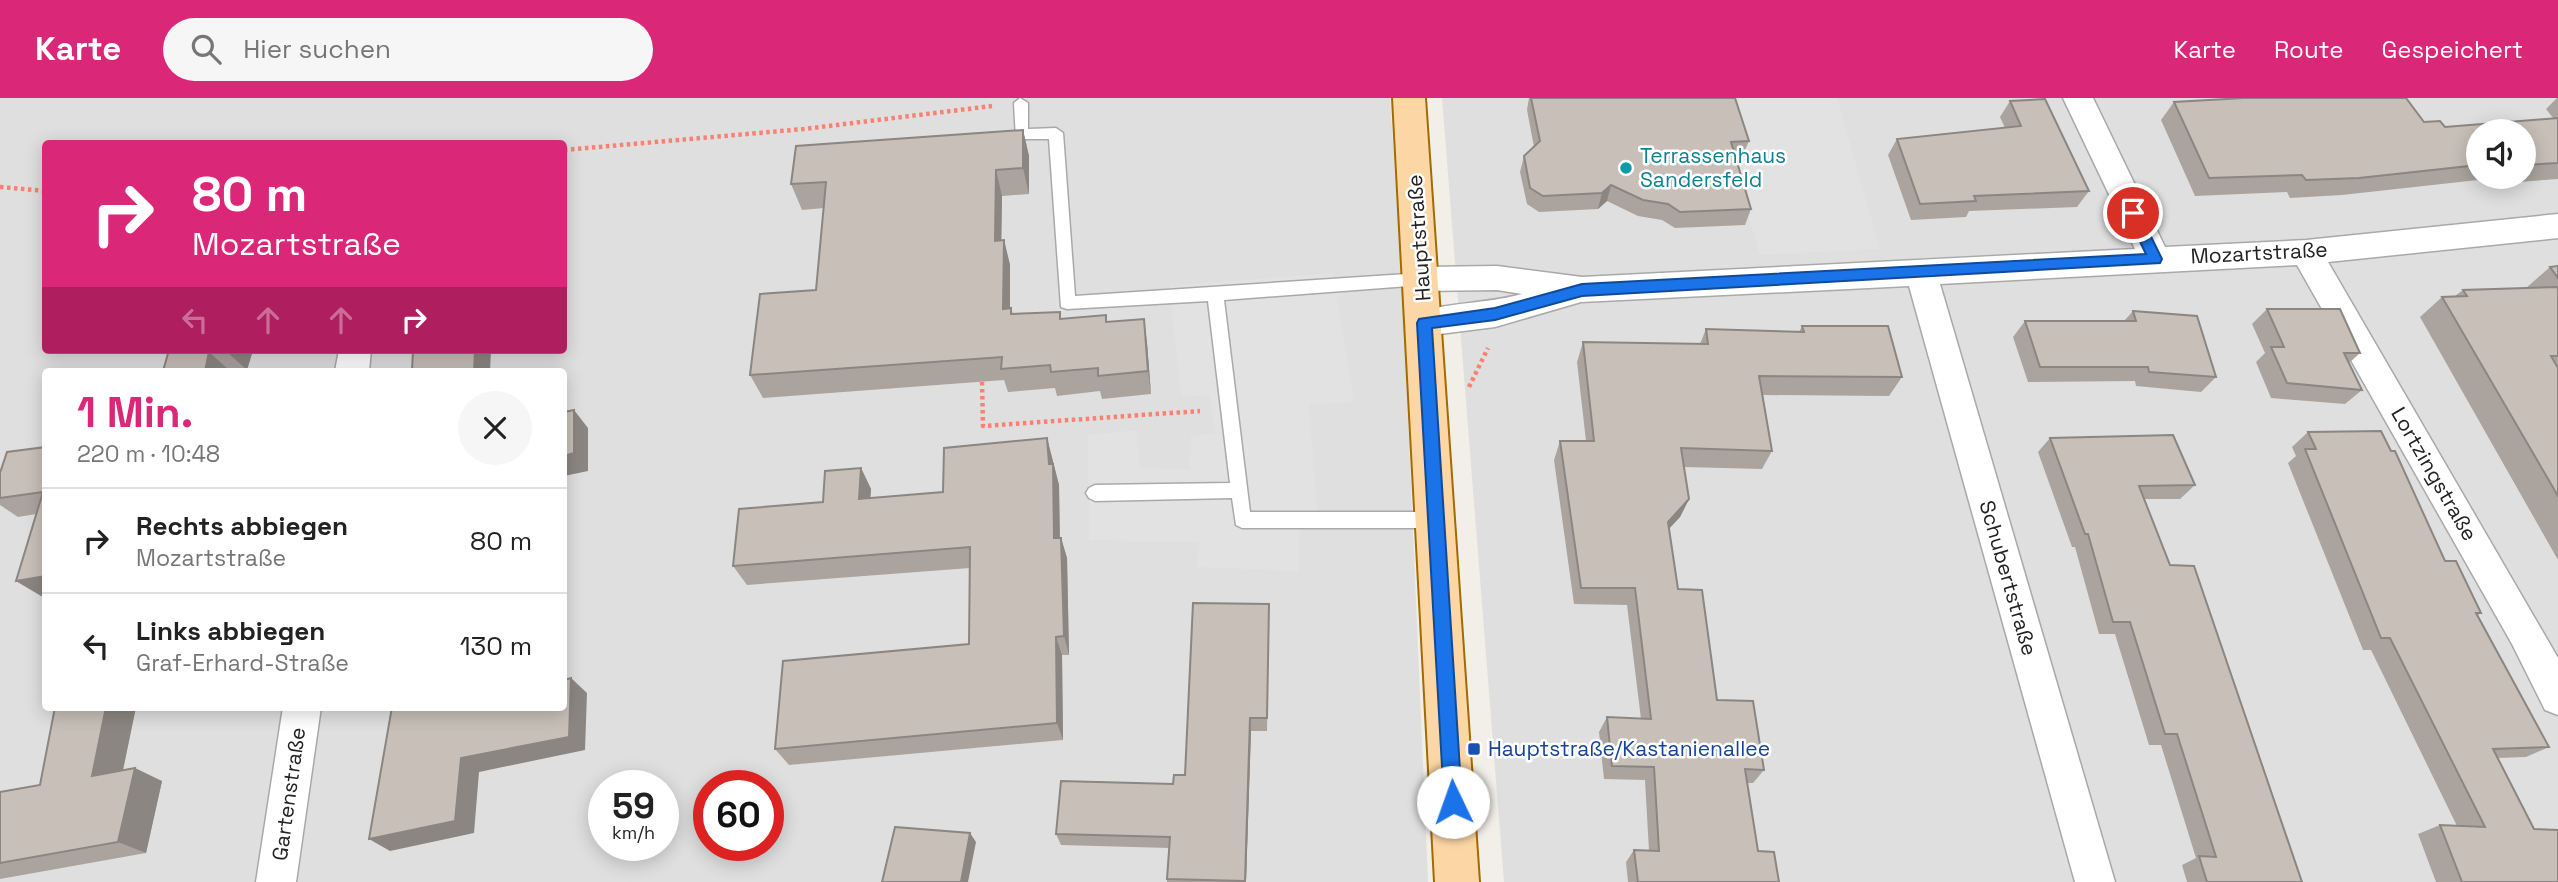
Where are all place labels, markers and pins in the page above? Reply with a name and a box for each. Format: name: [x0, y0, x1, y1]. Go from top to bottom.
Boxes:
place label: Terrassenhaus Sandersfeld: [1640, 142, 1786, 193]
marker: Terrassenhaus Sandersfeld: [1618, 160, 1634, 176]
pin: [2103, 183, 2163, 243]
place label: Hauptstraße/Kastanienallee: [1488, 735, 1770, 762]
marker: Hauptstraße/Kastanienallee: [1466, 741, 1482, 757]

